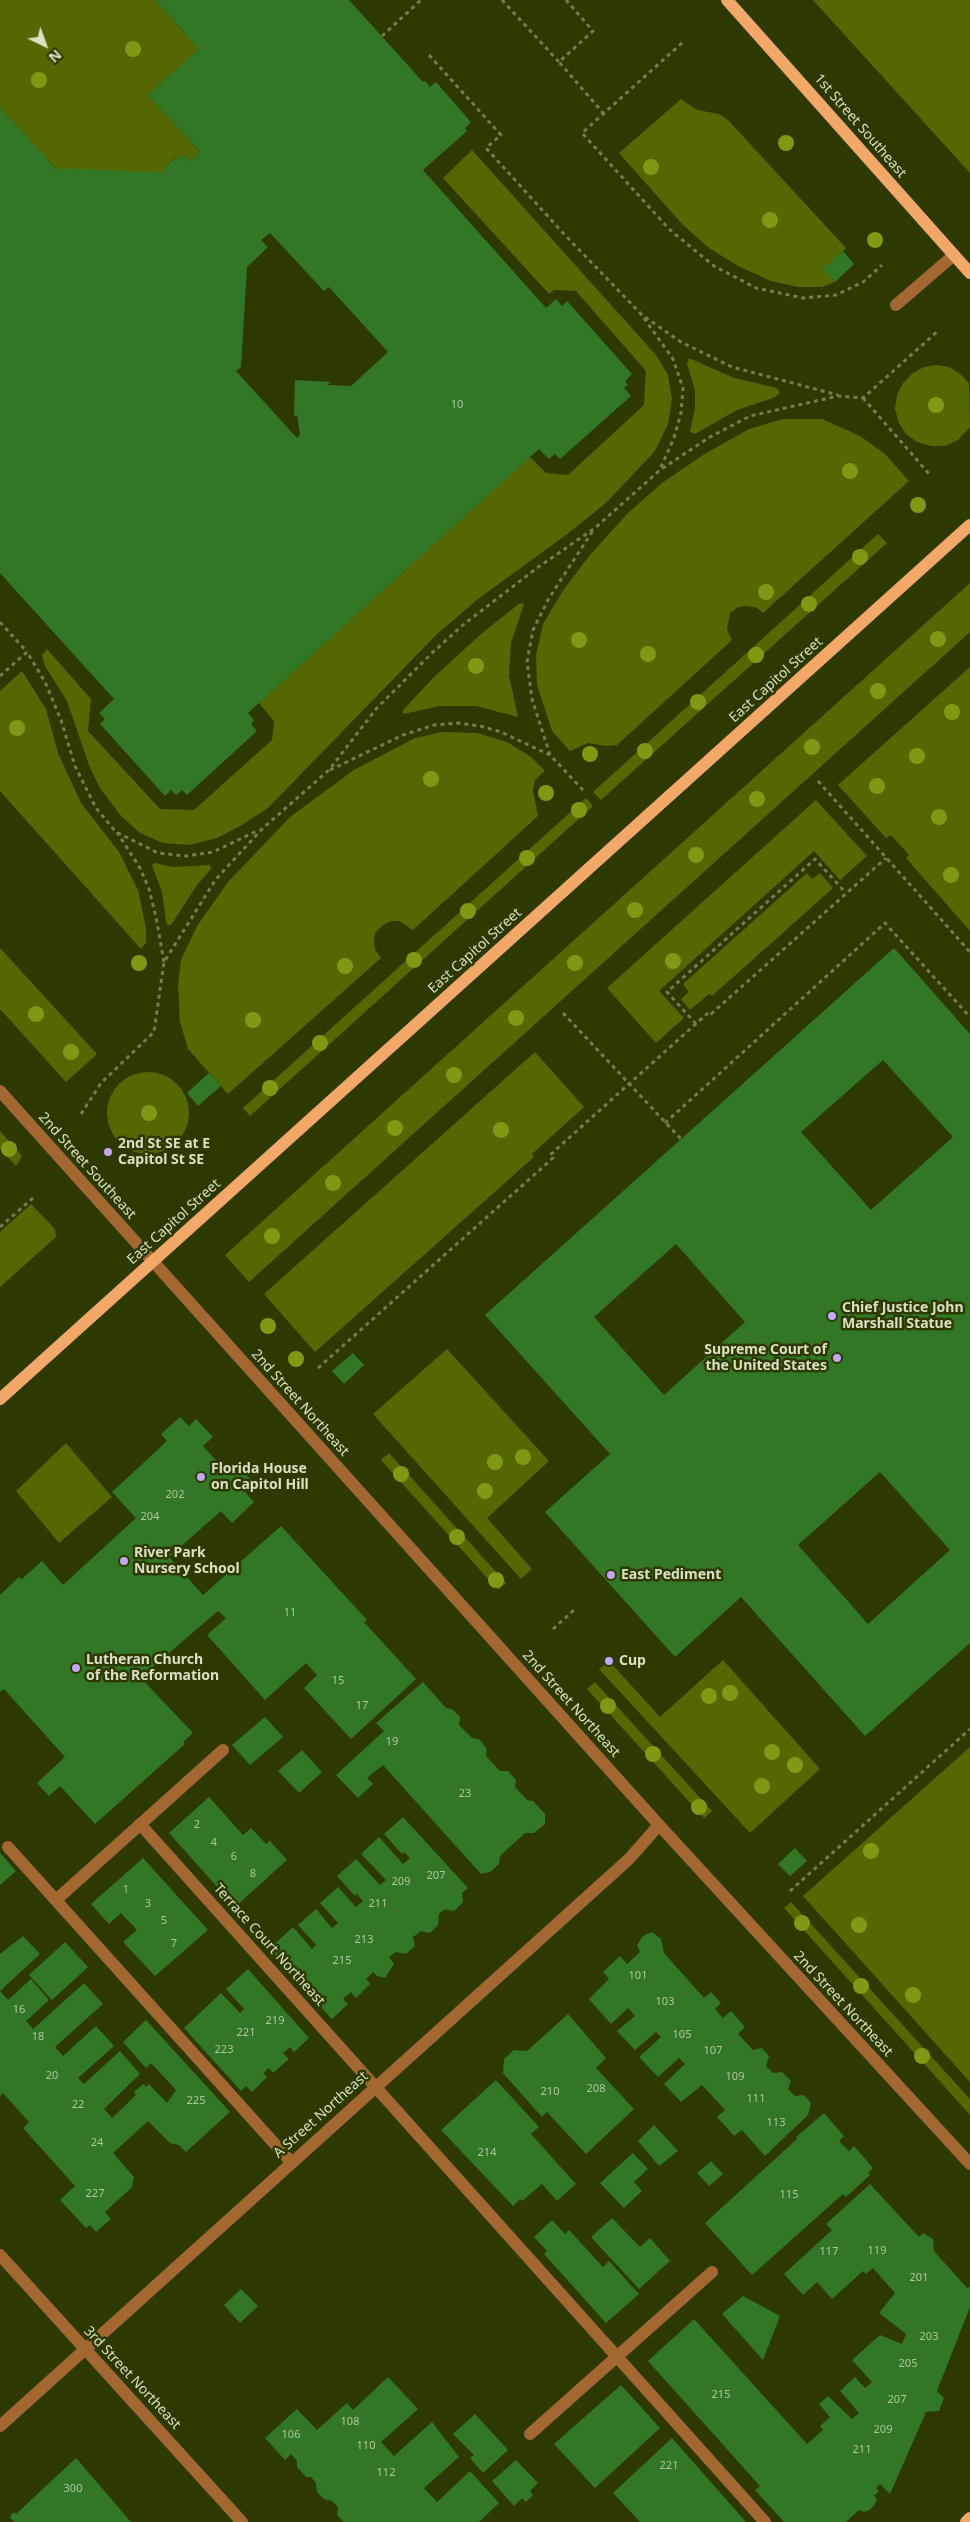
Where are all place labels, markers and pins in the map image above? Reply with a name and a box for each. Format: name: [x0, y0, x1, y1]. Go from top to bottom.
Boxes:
place label: 2nd St SE at E Capitol St SE: [118, 1136, 210, 1168]
marker: 2nd St SE at E Capitol St SE: [102, 1146, 114, 1158]
place label: Chief Justice John Marshall Statue: [842, 1300, 964, 1332]
marker: Chief Justice John Marshall Statue: [826, 1310, 838, 1322]
place label: Supreme Court of the United States: [704, 1342, 827, 1374]
marker: Supreme Court of the United States: [831, 1352, 843, 1364]
place label: Florida House on Capitol Hill: [211, 1461, 309, 1494]
marker: Florida House on Capitol Hill: [195, 1471, 207, 1483]
place label: River Park Nursery School: [134, 1545, 240, 1578]
marker: River Park Nursery School: [118, 1555, 130, 1567]
place label: East Pediment: [621, 1567, 721, 1583]
marker: East Pediment: [605, 1569, 617, 1581]
place label: Lutheran Church of the Reformation: [86, 1652, 219, 1684]
place label: Cup: [619, 1653, 646, 1669]
marker: Cup: [603, 1655, 615, 1667]
marker: Lutheran Church of the Reformation: [70, 1662, 82, 1674]

